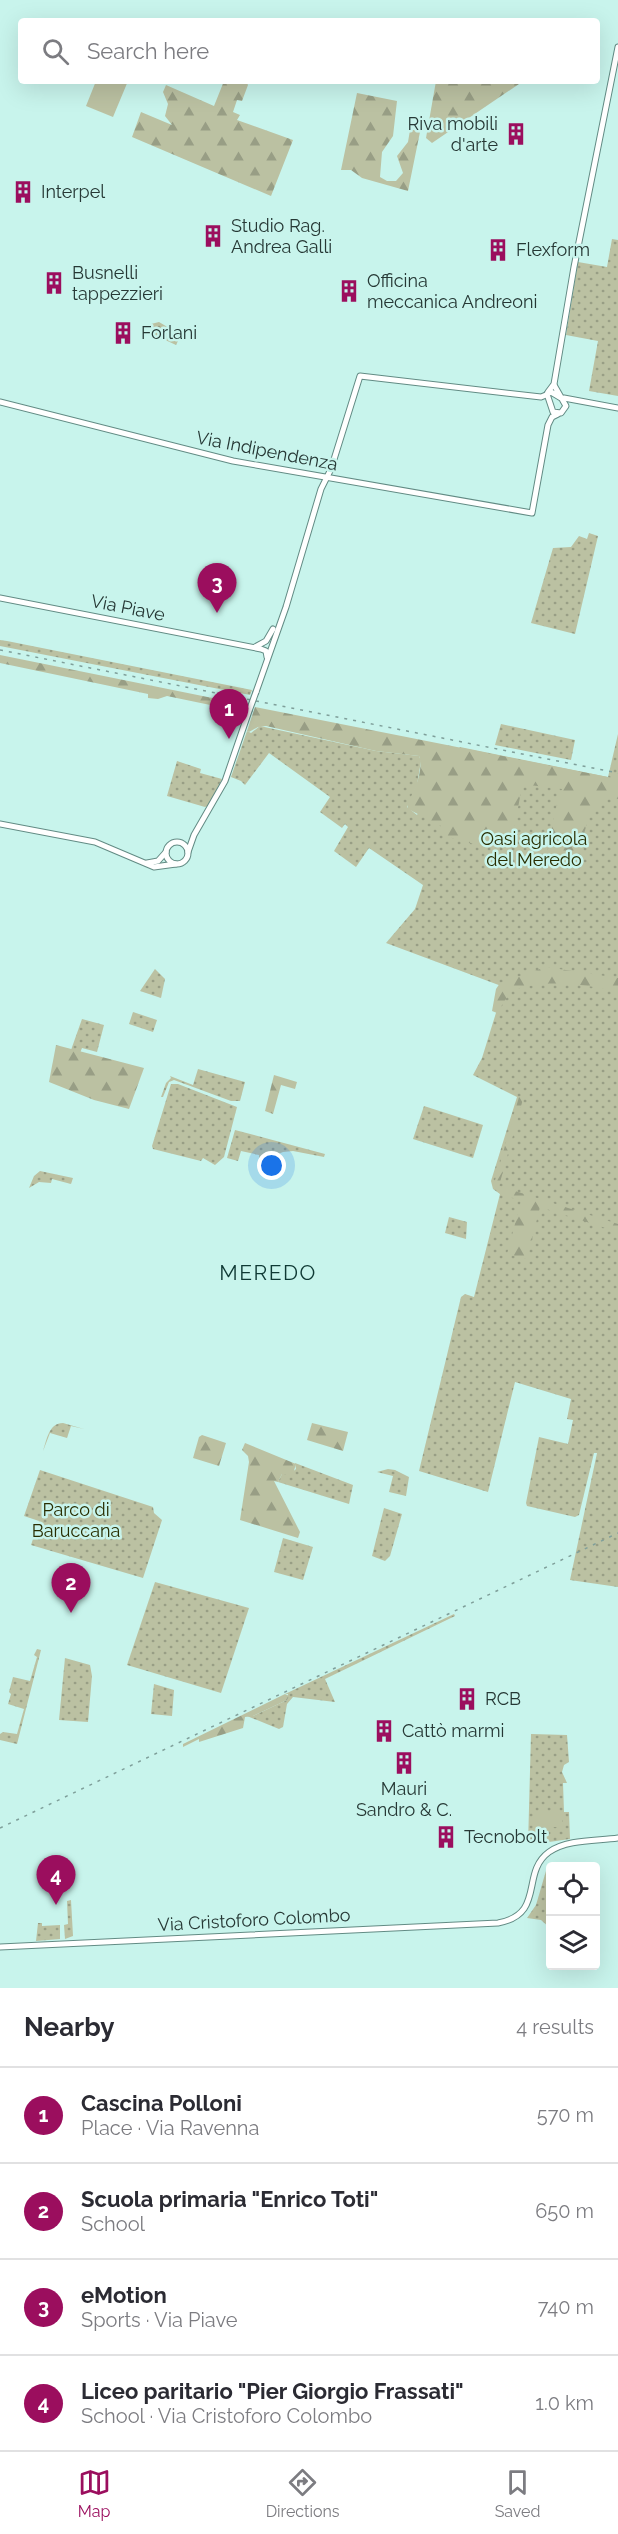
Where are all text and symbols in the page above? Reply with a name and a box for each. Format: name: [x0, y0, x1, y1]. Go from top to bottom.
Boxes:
search box: [18, 18, 600, 84]
icon: search: [39, 35, 72, 68]
text: Search here: [87, 38, 209, 64]
place label: Riva mobili d'arte: [408, 113, 498, 155]
building icon: Riva mobili d'arte: [503, 121, 529, 147]
building icon: Interpel: [10, 179, 36, 205]
place label: Interpel: [41, 181, 105, 202]
place label: Studio Rag. Andrea Galli: [231, 215, 332, 257]
building icon: Studio Rag. Andrea Galli: [200, 223, 226, 249]
building icon: Flexform: [485, 237, 511, 263]
place label: Flexform: [516, 239, 590, 260]
place label: Busnelli tappezzieri: [72, 262, 163, 304]
building icon: Busnelli tappezzieri: [41, 270, 67, 296]
place label: Officina meccanica Andreoni: [367, 270, 537, 312]
building icon: Officina meccanica Andreoni: [336, 278, 362, 304]
building icon: Forlani: [110, 320, 136, 346]
place label: Forlani: [141, 322, 197, 343]
street label: Via Indipendenza: [195, 426, 340, 475]
pin: 3: [198, 564, 236, 613]
street label: Via Piave: [89, 590, 167, 625]
pin: 1: [210, 690, 248, 739]
park label: Oasi agricola del Meredo: [481, 828, 587, 870]
your location: [257, 1151, 286, 1180]
district label: MEREDO: [219, 1260, 317, 1285]
park label: Parco di Baruccana: [32, 1499, 120, 1541]
pin: 2: [52, 1564, 90, 1613]
building icon: RCB: [454, 1686, 480, 1712]
place label: RCB: [485, 1688, 521, 1709]
building icon: Cattò marmi: [371, 1718, 397, 1744]
place label: Cattò marmi: [402, 1720, 504, 1741]
building icon: Mauri Sandro & C.: [391, 1750, 417, 1776]
place label: Mauri Sandro & C.: [356, 1778, 452, 1820]
building icon: Tecnobolt: [433, 1824, 459, 1850]
place label: Tecnobolt: [464, 1826, 547, 1847]
pin: 4: [36, 1856, 76, 1905]
map controls: [546, 1862, 600, 1970]
button: locate: [546, 1862, 600, 1916]
street label: Via Cristoforo Colombo: [157, 1904, 351, 1935]
button: layers: [546, 1916, 600, 1970]
text: Nearby: [24, 2012, 114, 2042]
text: 4 results: [516, 2015, 594, 2039]
text: Cascina Polloni: [81, 2090, 242, 2116]
text: 1: [39, 2103, 48, 2127]
text: 570 m: [537, 2103, 594, 2127]
text: Place · Via Ravenna: [81, 2116, 259, 2140]
text: Scuola primaria "Enrico Toti": [81, 2186, 378, 2212]
text: 2: [38, 2199, 49, 2223]
text: 650 m: [535, 2199, 594, 2223]
text: School: [81, 2212, 145, 2236]
text: eMotion: [81, 2282, 167, 2308]
text: 3: [38, 2295, 49, 2319]
text: 740 m: [538, 2295, 594, 2319]
text: Sports · Via Piave: [81, 2308, 237, 2332]
text: Liceo paritario "Pier Giorgio Frassati": [81, 2378, 464, 2404]
text: 4: [38, 2391, 49, 2415]
text: 1.0 km: [535, 2391, 594, 2415]
text: School · Via Cristoforo Colombo: [81, 2404, 372, 2428]
tab: Map: [78, 2466, 111, 2521]
tab: Directions: [266, 2466, 340, 2521]
tab: Saved: [495, 2466, 540, 2521]

